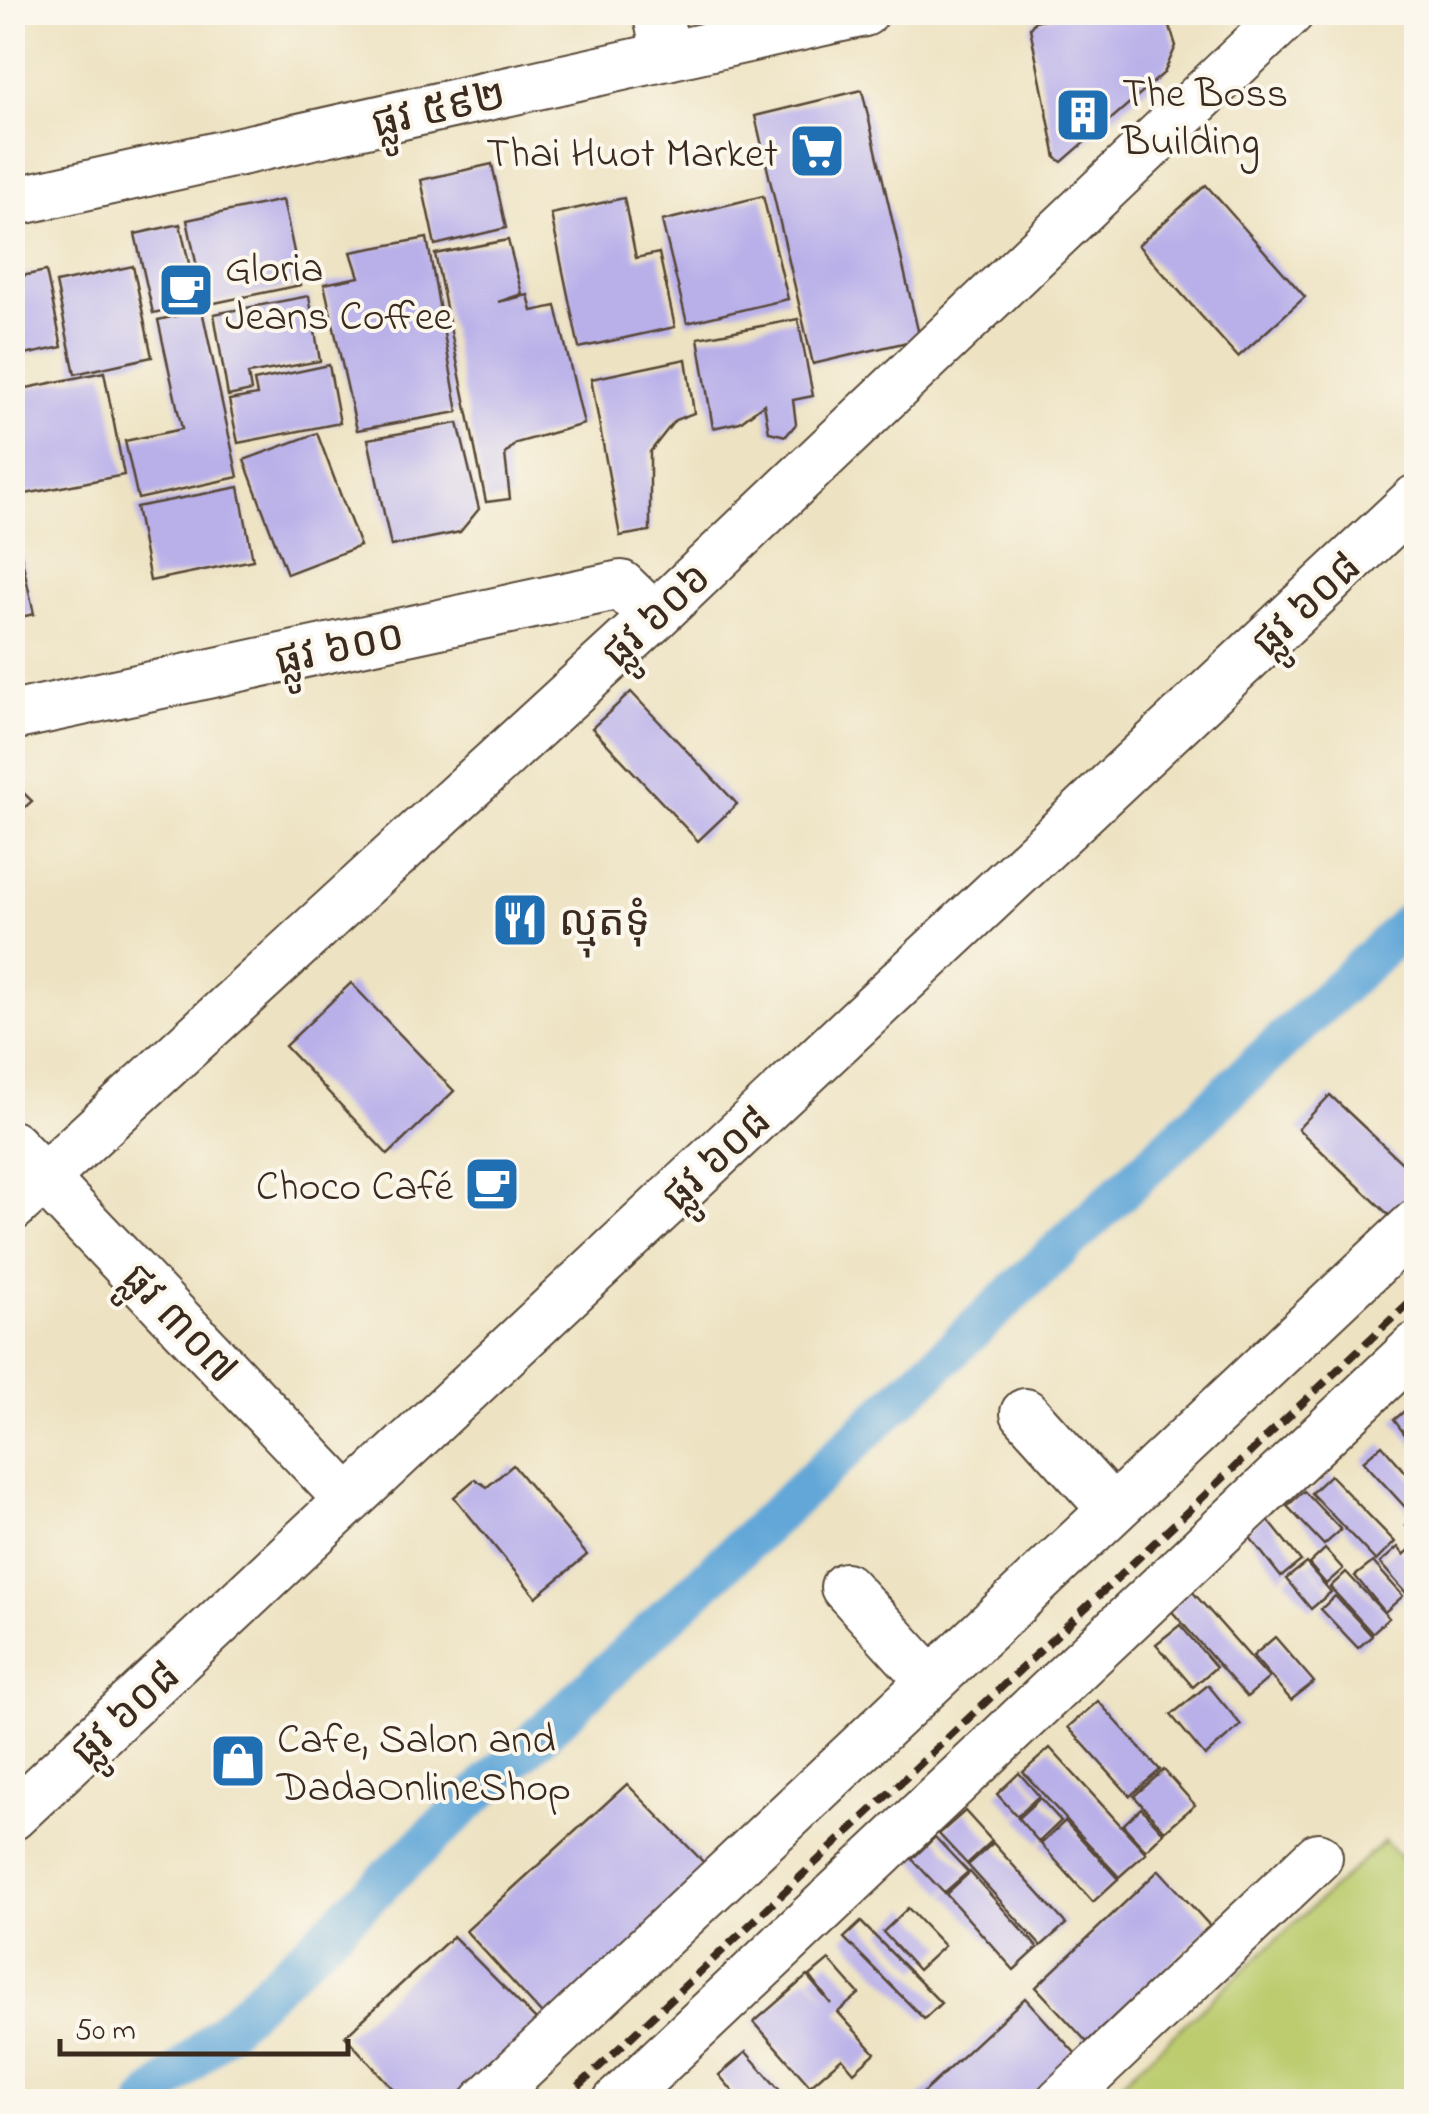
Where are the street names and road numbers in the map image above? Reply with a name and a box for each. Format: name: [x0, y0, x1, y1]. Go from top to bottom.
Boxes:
street label: ផ្លូវ ៥៩២: [366, 66, 513, 159]
street label: ផ្លូវ ៦០៨: [1239, 539, 1378, 675]
street label: ផ្លូវ ៦០៦: [589, 550, 728, 686]
street label: ផ្លូវ ៦០០: [270, 607, 411, 696]
street label: ផ្លូវ ៦០៨: [649, 1093, 788, 1229]
street label: ផ្លូវ ៣០៧: [104, 1251, 250, 1401]
street label: ផ្លូវ ៦០៨: [58, 1648, 197, 1784]

